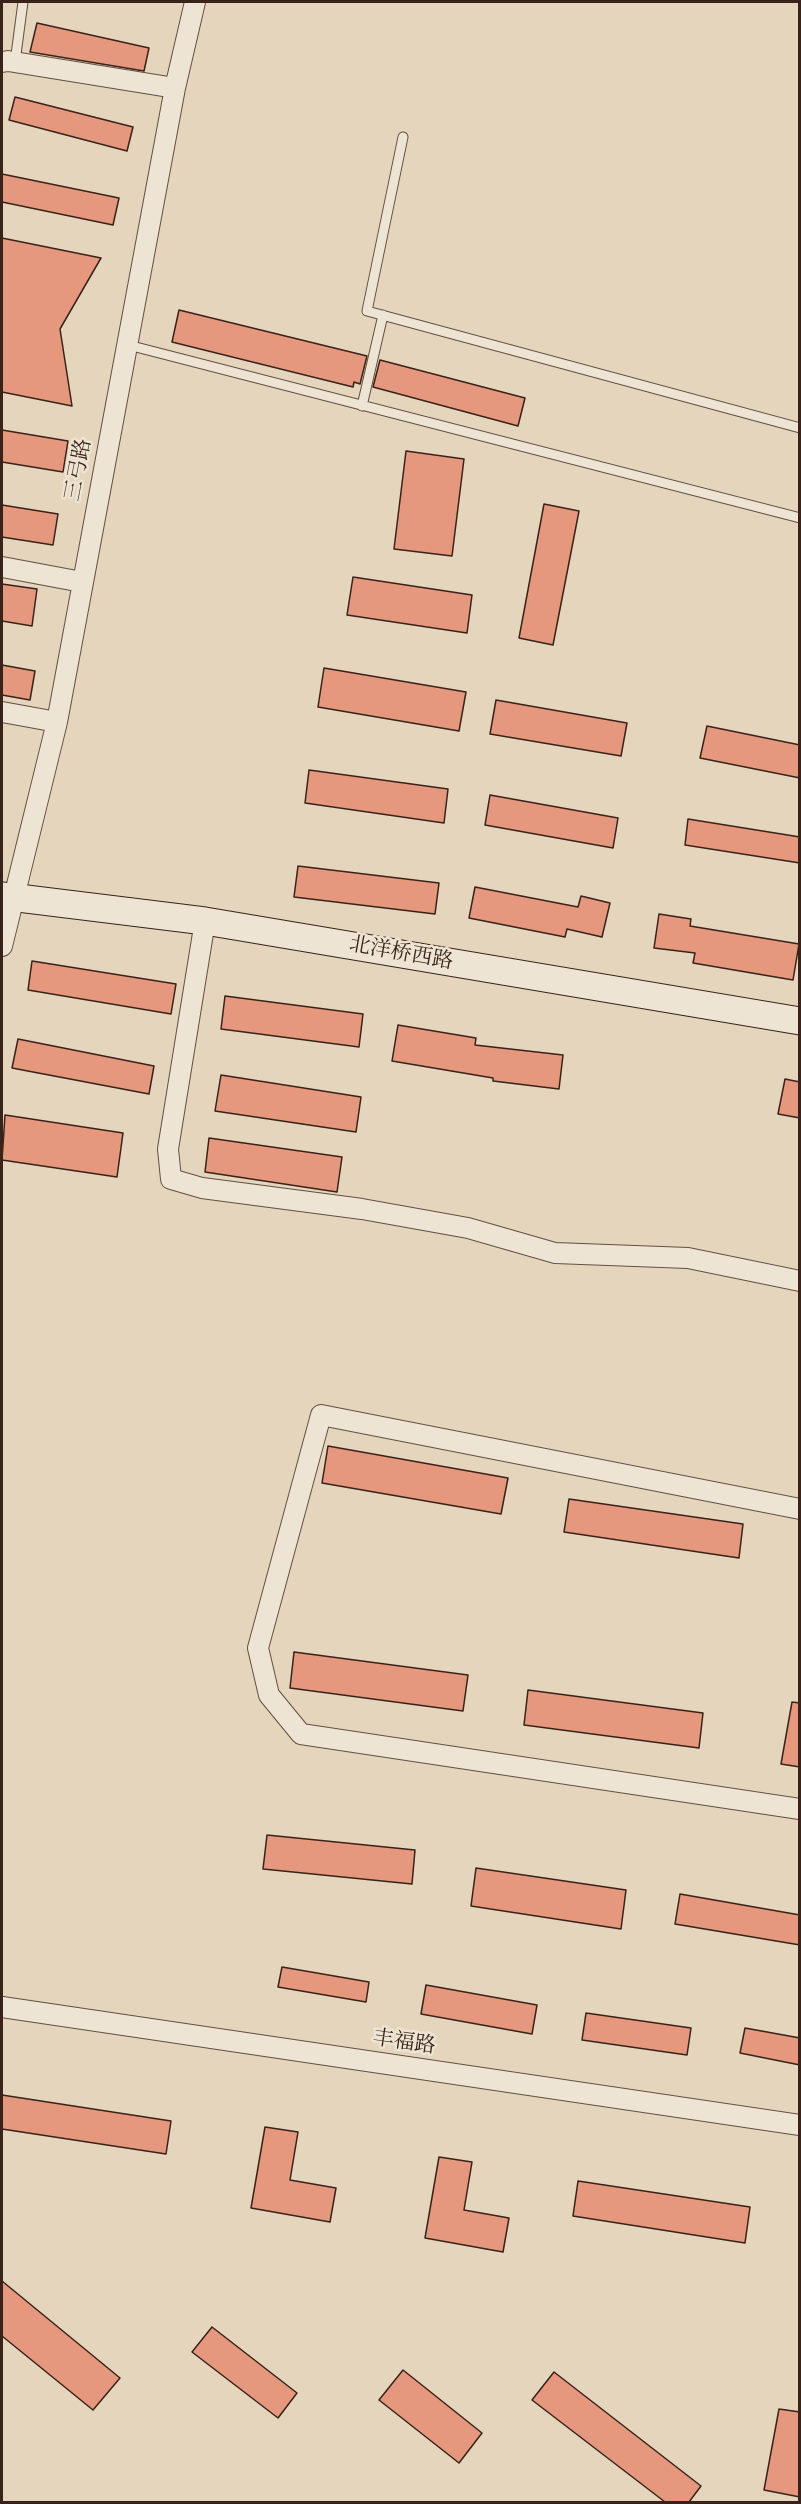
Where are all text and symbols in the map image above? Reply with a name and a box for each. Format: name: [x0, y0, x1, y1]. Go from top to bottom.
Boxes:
street label: 三弓路: [61, 437, 97, 503]
street label: 北洋桥西路: [347, 932, 455, 976]
street label: 丰福路: [371, 2026, 437, 2060]

